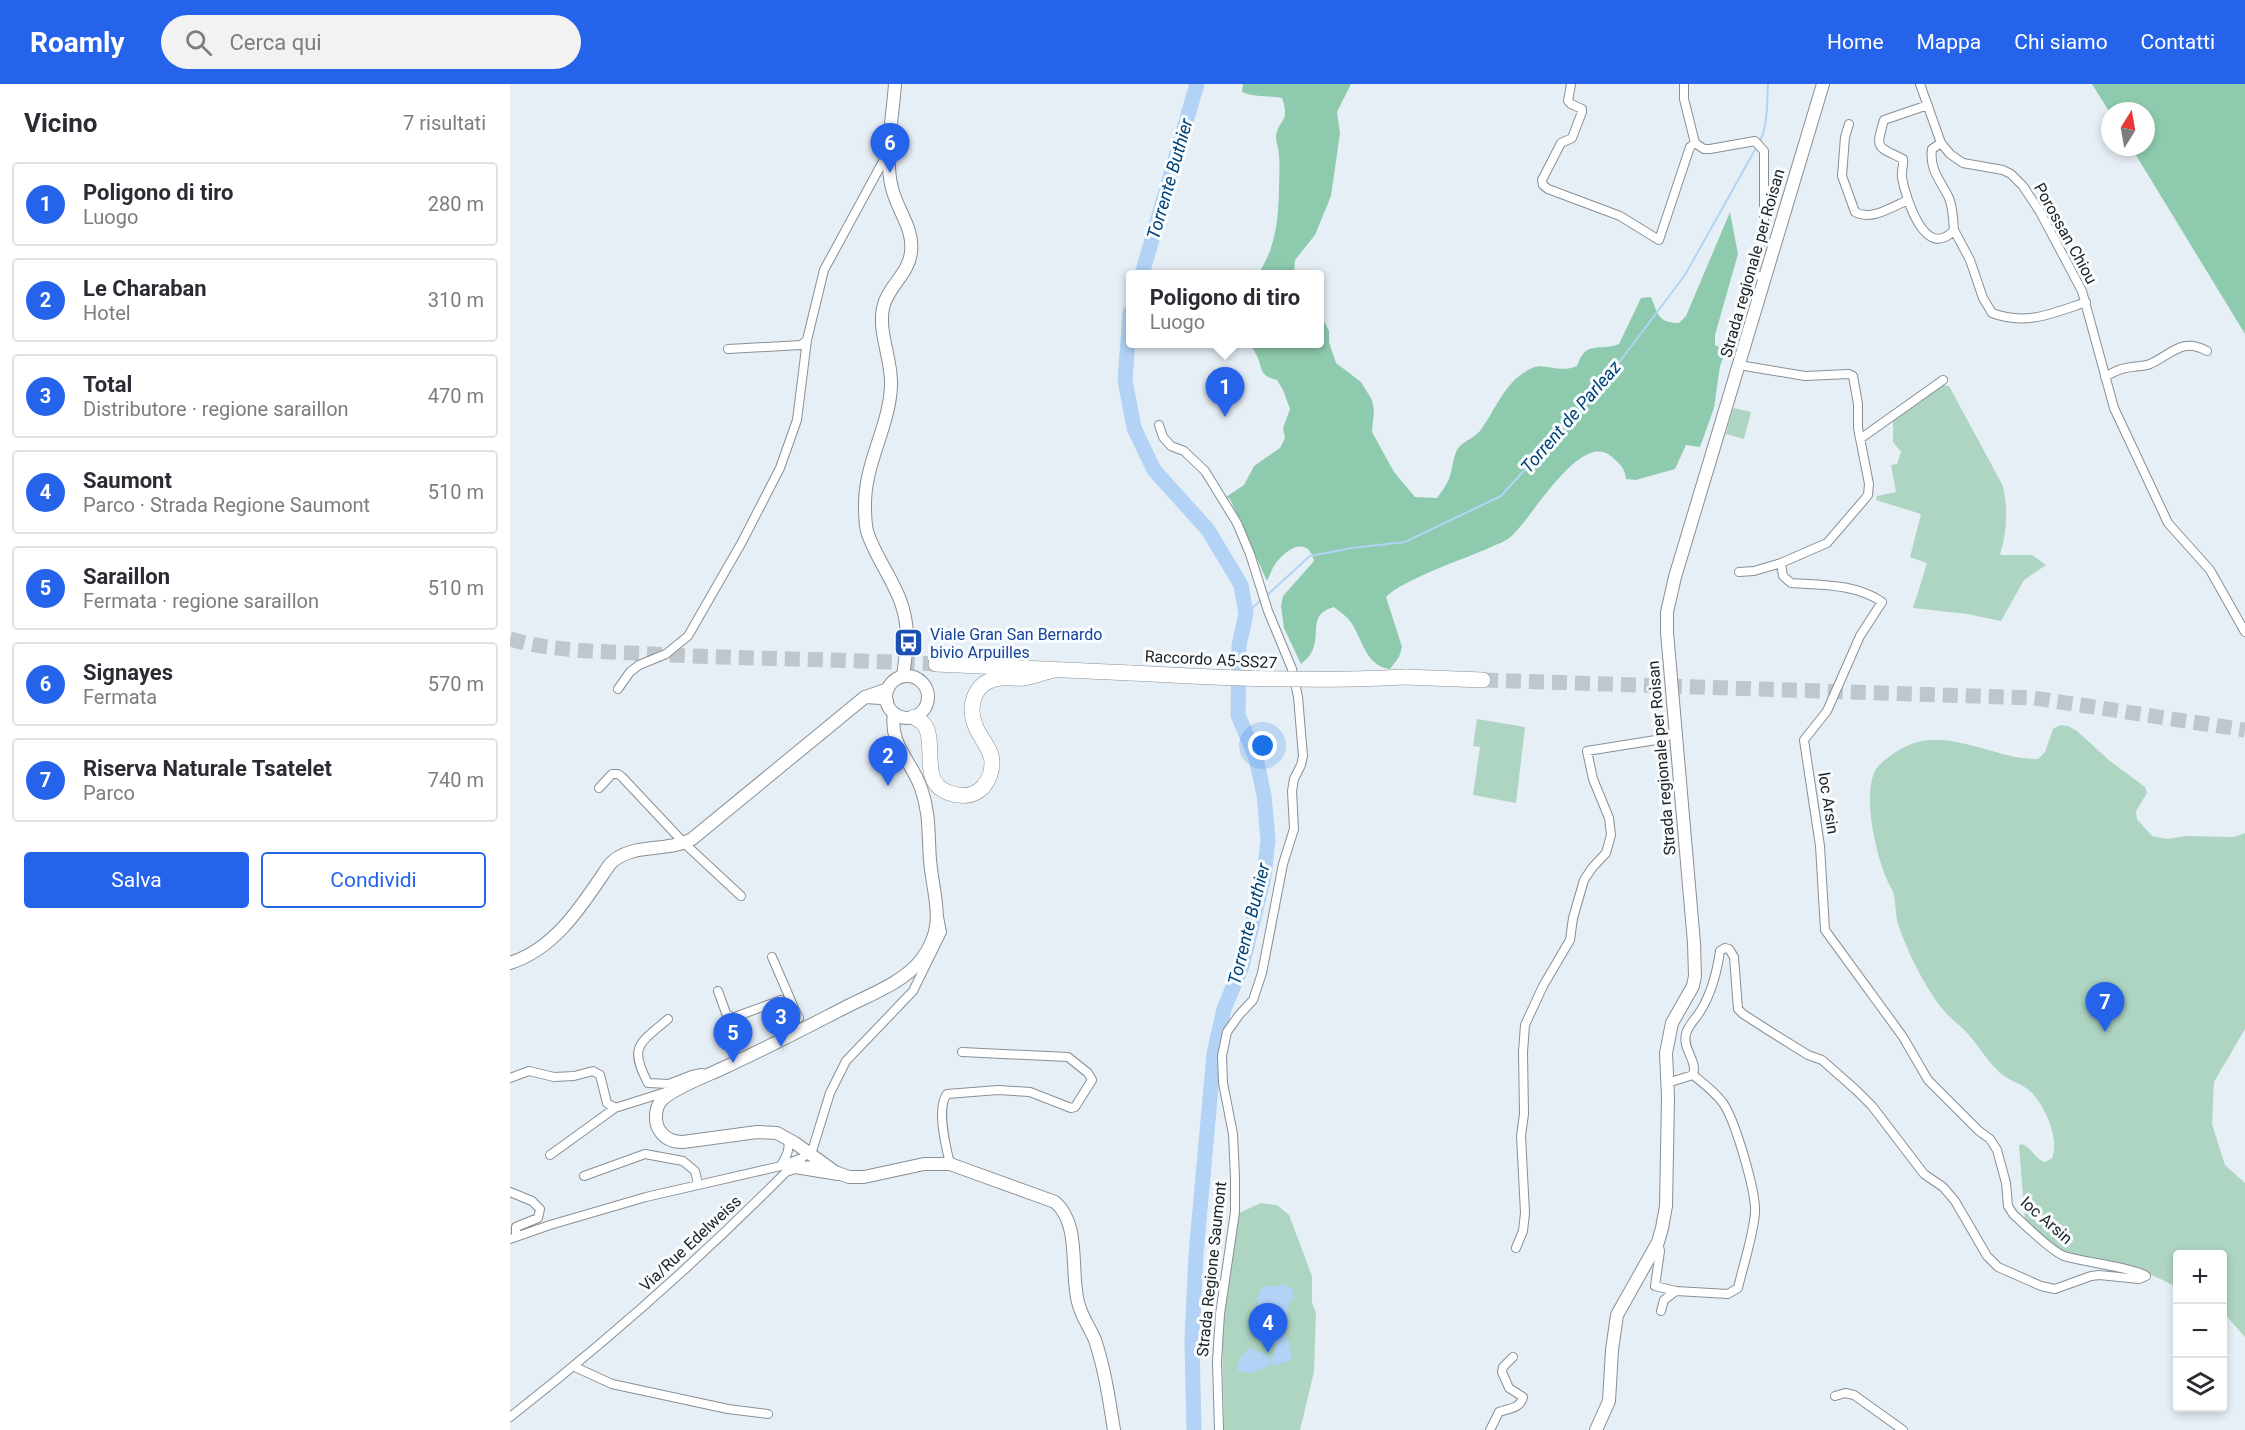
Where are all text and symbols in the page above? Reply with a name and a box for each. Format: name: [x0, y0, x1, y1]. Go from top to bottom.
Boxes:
search box: [161, 15, 581, 69]
text: Roamly: [30, 26, 125, 59]
icon: search: [182, 26, 215, 59]
text: Cerca qui: [230, 30, 322, 55]
text: Home: [1827, 30, 1884, 54]
text: Mappa: [1917, 30, 1981, 54]
text: Chi siamo: [2014, 30, 2108, 54]
text: Contatti: [2141, 30, 2215, 54]
north arrow: [2101, 102, 2155, 156]
text: Vicino: [24, 108, 98, 138]
text: 7 risultati: [403, 111, 486, 135]
water label: Torrente Buthier: [1142, 115, 1197, 242]
pin: 6: [870, 124, 910, 173]
street label: Strada regionale per Roisan: [1716, 167, 1789, 360]
street label: Porossan Chiou: [2030, 179, 2101, 287]
text: Poligono di tiro: [83, 180, 233, 205]
text: 1: [40, 192, 51, 216]
text: 280 m: [428, 192, 484, 216]
text: Luogo: [83, 205, 138, 229]
popup: [1126, 270, 1324, 348]
text: Le Charaban: [83, 276, 207, 301]
text: Poligono di tiro: [1150, 285, 1300, 310]
text: 2: [40, 288, 51, 312]
text: 310 m: [428, 288, 484, 312]
text: Hotel: [83, 301, 131, 325]
text: Luogo: [1150, 310, 1205, 334]
water label: Torrent de Parleaz: [1516, 356, 1625, 477]
pin: 1: [1206, 368, 1244, 417]
text: Total: [83, 372, 132, 397]
text: 3: [40, 384, 51, 408]
text: 470 m: [428, 384, 484, 408]
text: Distributore · regione saraillon: [83, 397, 349, 421]
text: Saumont: [83, 468, 172, 493]
text: 4: [40, 480, 51, 504]
text: 510 m: [428, 480, 484, 504]
text: Parco · Strada Regione Saumont: [83, 493, 370, 517]
text: Saraillon: [83, 564, 170, 589]
text: 5: [40, 576, 51, 600]
text: 510 m: [428, 576, 484, 600]
text: Fermata · regione saraillon: [83, 589, 319, 613]
place label: Viale Gran San Bernardo bivio Arpuilles: [930, 625, 1102, 662]
bus stop icon: Viale Gran San Bernardo bivio Arpuilles: [893, 627, 925, 659]
street label: Raccordo A5-SS27: [1144, 647, 1278, 672]
text: Signayes: [83, 660, 173, 685]
street label: Strada regionale per Roisan: [1644, 660, 1679, 856]
text: 6: [40, 672, 51, 696]
text: 570 m: [428, 672, 484, 696]
text: Fermata: [83, 685, 157, 709]
your location: [1248, 731, 1277, 760]
pin: 2: [868, 736, 908, 786]
text: Riserva Naturale Tsatelet: [83, 756, 332, 781]
text: 7: [40, 768, 51, 792]
text: 740 m: [428, 768, 484, 792]
street label: loc Arsin: [1814, 771, 1843, 835]
text: Parco: [83, 781, 135, 805]
button: Salva: [24, 852, 249, 908]
button: Condividi: [261, 852, 486, 908]
water label: Torrente Buthier: [1223, 860, 1274, 987]
pin: 7: [2086, 982, 2124, 1032]
pin: 3: [762, 998, 800, 1047]
pin: 5: [714, 1014, 752, 1063]
street label: Strada Regione Saumont: [1193, 1180, 1230, 1358]
street label: Via/Rue Edelweiss: [636, 1191, 745, 1295]
street label: loc Arsin: [2017, 1193, 2076, 1248]
map controls: [2173, 1250, 2227, 1412]
button: +: [2173, 1250, 2227, 1304]
pin: 4: [1248, 1304, 1287, 1353]
button: −: [2173, 1304, 2227, 1358]
button: layers: [2173, 1358, 2227, 1412]

